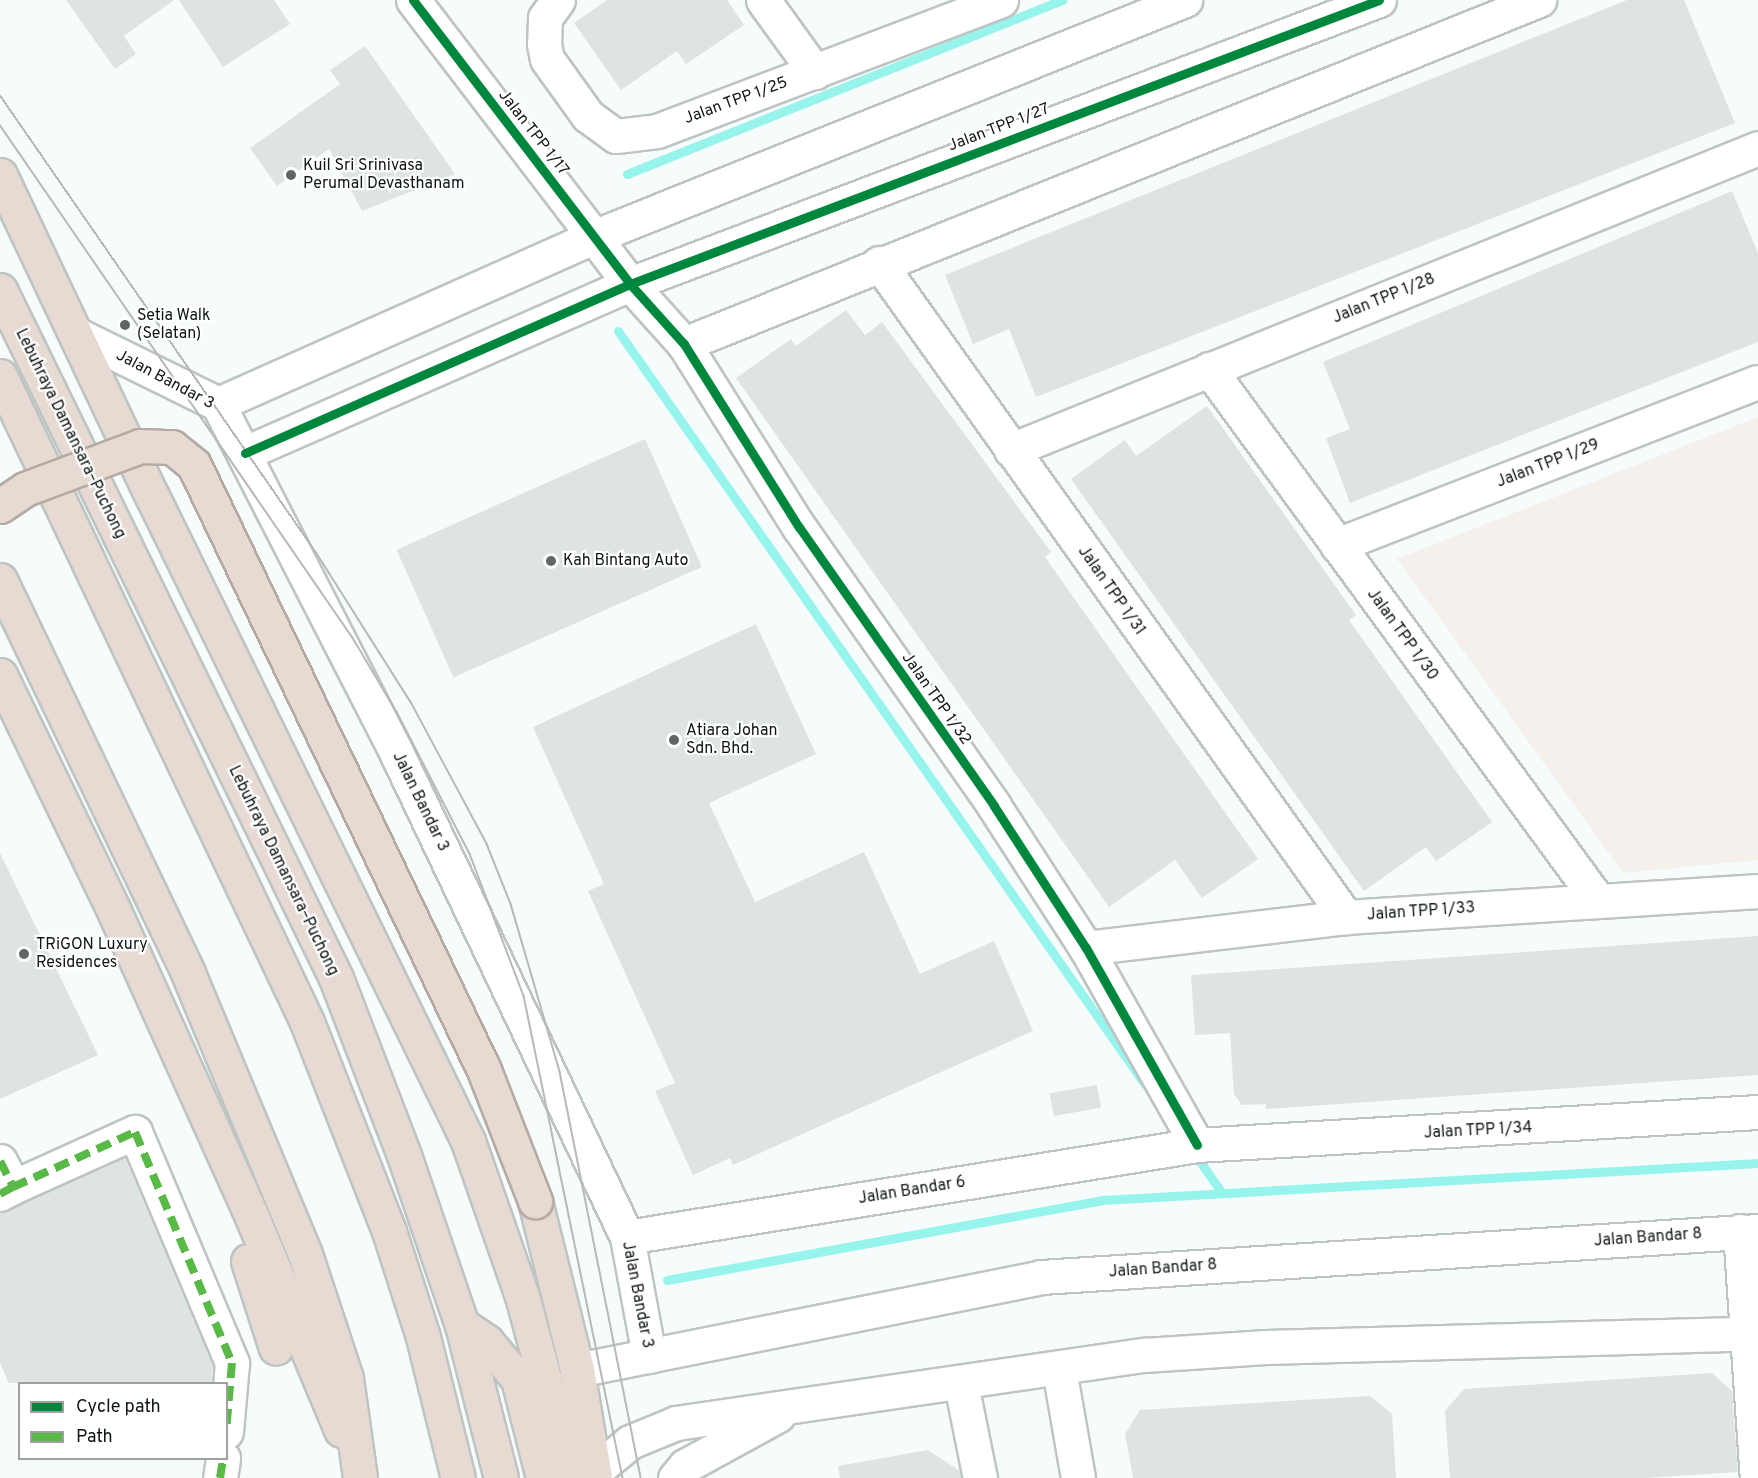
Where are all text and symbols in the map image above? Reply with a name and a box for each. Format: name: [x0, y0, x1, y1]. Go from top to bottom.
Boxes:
street label: Jalan TPP 1/25: [681, 73, 791, 129]
street label: Jalan TPP 1/17: [493, 86, 573, 180]
street label: Jalan TPP 1/27: [945, 100, 1053, 156]
place label: Kuil Sri Srinivasa Perumal Devasthanam: [303, 156, 464, 194]
marker: Kuil Sri Srinivasa Perumal Devasthanam: [284, 168, 298, 182]
street label: Jalan TPP 1/28: [1330, 270, 1438, 328]
place label: Setia Walk (Selatan): [137, 306, 211, 344]
marker: Setia Walk (Selatan): [118, 318, 132, 332]
street label: Lebuhraya Damansara–Puchong: [11, 326, 129, 542]
street label: Jalan Bandar 3: [113, 346, 217, 414]
street label: Jalan TPP 1/29: [1494, 435, 1602, 493]
street label: Jalan TPP 1/31: [1073, 542, 1149, 640]
place label: Kah Bintang Auto: [563, 551, 689, 571]
marker: Kah Bintang Auto: [544, 554, 558, 568]
street label: Jalan TPP 1/30: [1362, 585, 1442, 685]
street label: Jalan TPP 1/32: [897, 649, 975, 749]
place label: Atiara Johan Sdn. Bhd.: [686, 721, 778, 759]
marker: Atiara Johan Sdn. Bhd.: [667, 733, 681, 747]
street label: Jalan Bandar 3: [388, 749, 452, 855]
street label: Lebuhraya Damansara–Puchong: [224, 763, 342, 979]
street label: Jalan TPP 1/33: [1366, 899, 1476, 925]
place label: TRiGON Luxury Residences: [36, 935, 148, 973]
marker: TRiGON Luxury Residences: [17, 947, 31, 961]
street label: Jalan TPP 1/34: [1423, 1119, 1533, 1143]
street label: Jalan Bandar 6: [857, 1173, 967, 1209]
street label: Jalan Bandar 8: [1593, 1225, 1703, 1251]
street label: Jalan Bandar 3: [617, 1240, 657, 1350]
street label: Jalan Bandar 8: [1108, 1256, 1218, 1282]
legend: [18, 1382, 228, 1460]
text: Cycle path: [76, 1396, 161, 1419]
text: Path: [76, 1426, 113, 1449]

